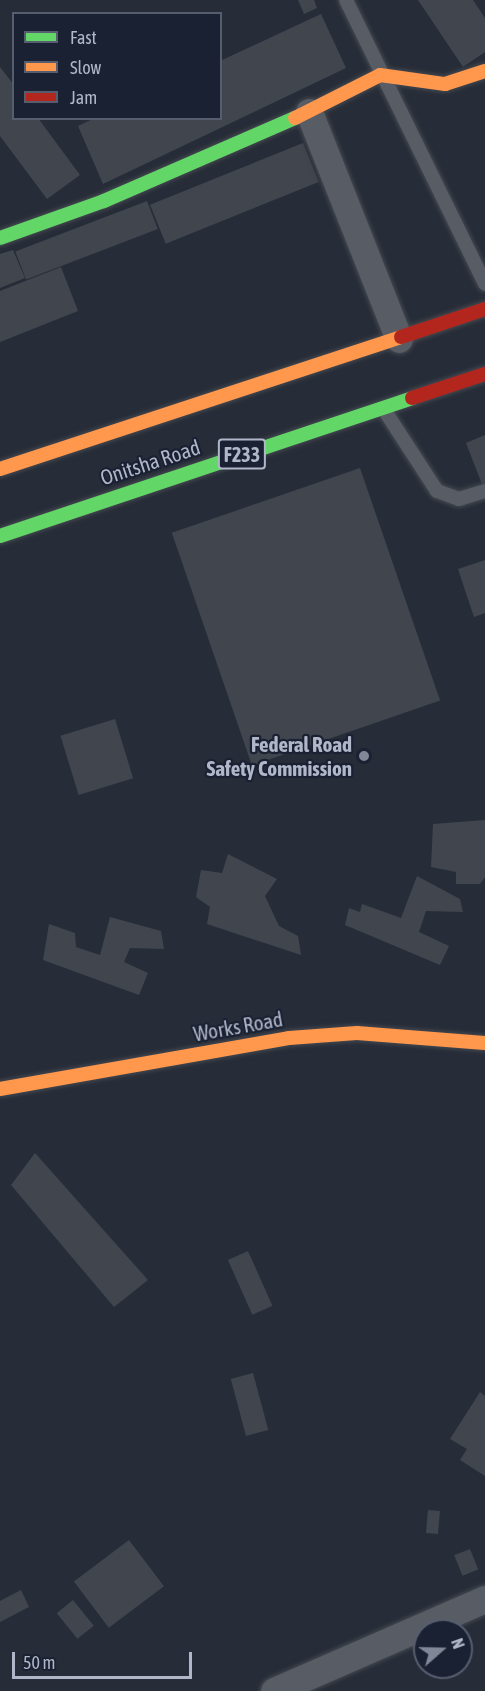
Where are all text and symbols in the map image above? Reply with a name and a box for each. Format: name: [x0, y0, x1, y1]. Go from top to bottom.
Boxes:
legend: [12, 12, 222, 120]
text: Fast: [70, 27, 97, 48]
text: Slow: [70, 57, 101, 78]
text: Jam: [70, 87, 97, 108]
street label: Onitsha Road: [97, 434, 203, 490]
road number: F233: [216, 437, 268, 471]
place label: Federal Road Safety Commission: [206, 731, 352, 781]
marker: Federal Road Safety Commission: [357, 749, 371, 763]
street label: Works Road: [191, 1006, 285, 1046]
north arrow: [413, 1619, 473, 1679]
text: N: [448, 1636, 468, 1651]
scale bar: [15, 1640, 195, 1678]
text: 50 m: [23, 1652, 55, 1673]

